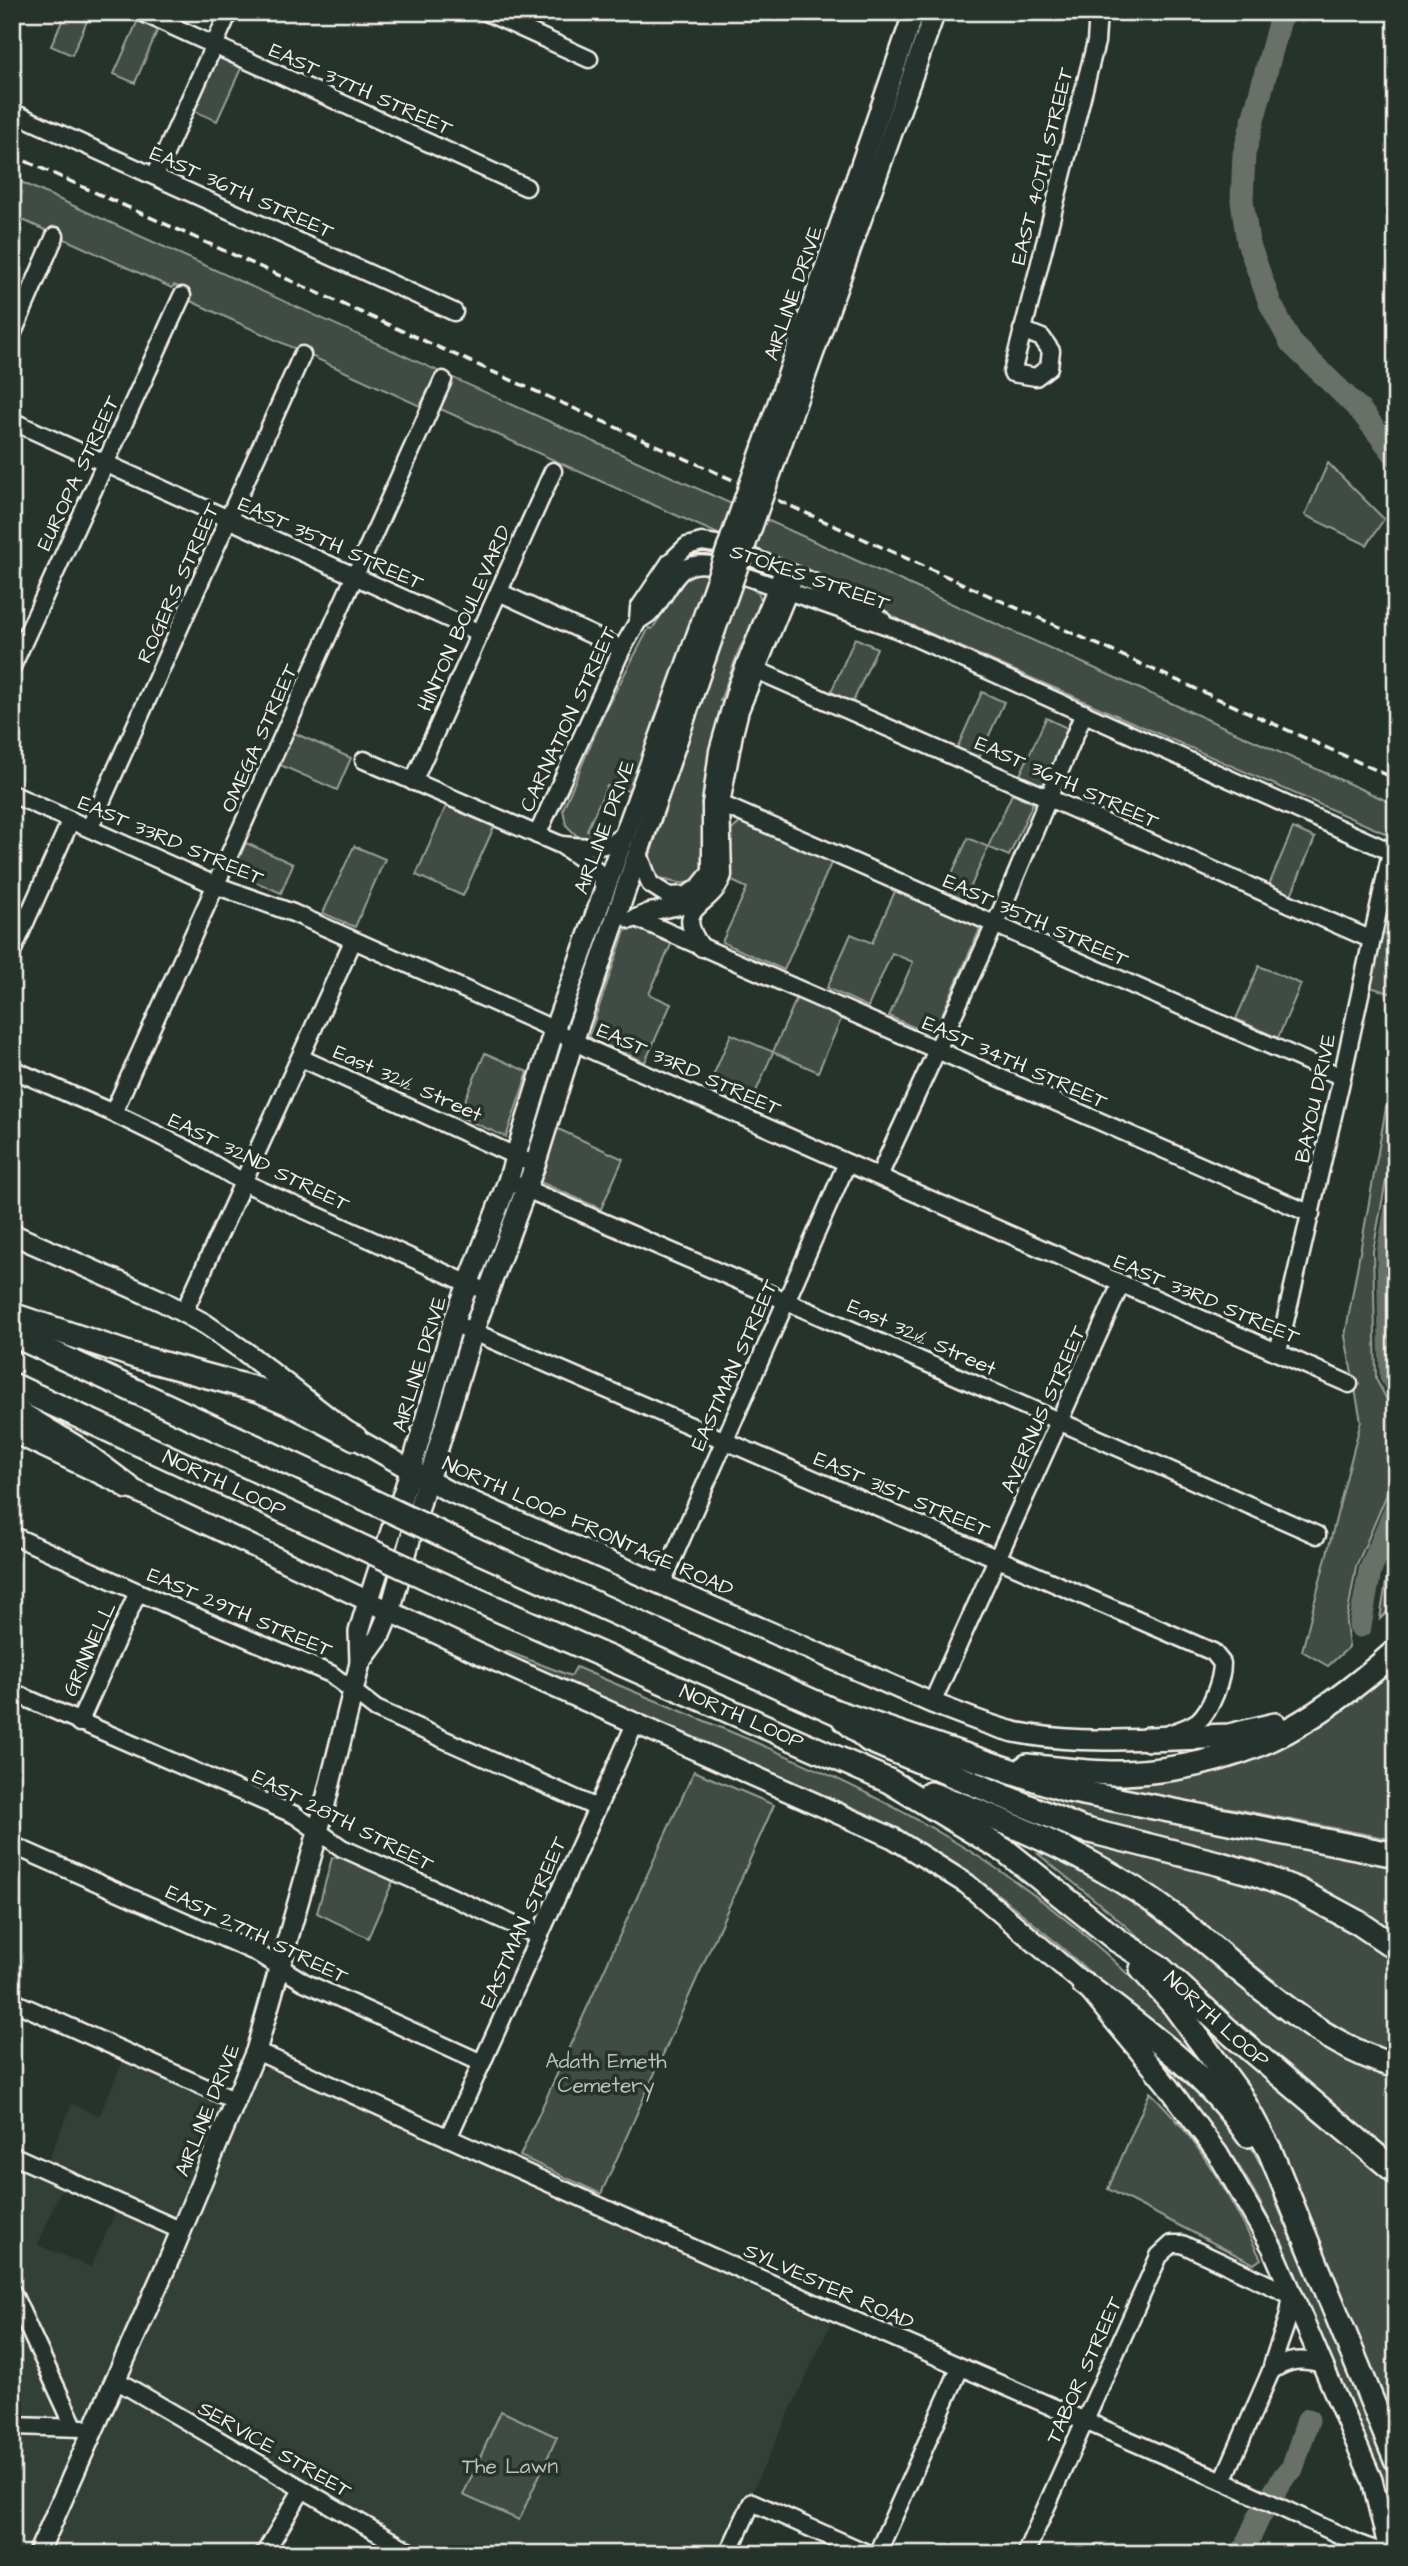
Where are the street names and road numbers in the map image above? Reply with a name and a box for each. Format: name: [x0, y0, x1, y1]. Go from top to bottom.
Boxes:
street label: EAST 37TH STREET: [264, 36, 458, 143]
street label: EAST 40TH STREET: [1004, 64, 1081, 268]
street label: EAST 36TH STREET: [145, 139, 339, 246]
street label: AIRLINE DRIVE: [757, 221, 830, 364]
street label: EUROPA STREET: [30, 390, 127, 555]
street label: EAST 35TH STREET: [233, 490, 429, 598]
street label: ROGERS STREET: [130, 498, 227, 668]
street label: HINTON BOULEVARD: [410, 520, 519, 716]
street label: STOKES STREET: [726, 537, 894, 619]
street label: CARNATION STREET: [513, 621, 625, 817]
street label: OMEGA STREET: [214, 659, 306, 817]
street label: EAST 36TH STREET: [970, 729, 1164, 836]
street label: AIRLINE DRIVE: [567, 756, 642, 898]
street label: EAST 33RD STREET: [74, 788, 269, 893]
street label: EAST 35TH STREET: [938, 867, 1134, 975]
street label: EAST 34TH STREET: [918, 1009, 1113, 1117]
street label: EAST 33RD STREET: [592, 1016, 786, 1123]
street label: BAYOU DRIVE: [1288, 1030, 1343, 1165]
street label: East 32½ Street: [329, 1038, 487, 1129]
street label: EAST 32ND STREET: [163, 1106, 355, 1219]
street label: EAST 33RD STREET: [1110, 1247, 1305, 1352]
street label: EASTMAN STREET: [684, 1274, 786, 1455]
street label: AIRLINE DRIVE: [385, 1292, 454, 1436]
street label: East 32½ Street: [843, 1292, 1001, 1383]
street label: AVERNUS STREET: [994, 1320, 1094, 1497]
street label: NORTH LOOP: [158, 1443, 291, 1525]
street label: EAST 31ST STREET: [809, 1444, 995, 1545]
street label: NORTH LOOP FRONTAGE ROAD: [438, 1449, 738, 1604]
street label: EAST 29TH STREET: [143, 1560, 338, 1665]
street label: GRINNELL: [56, 1597, 123, 1701]
street label: NORTH LOOP: [675, 1677, 809, 1757]
street label: EAST 28TH STREET: [247, 1762, 439, 1879]
street label: EASTMAN STREET: [473, 1831, 575, 2012]
street label: EAST 27TH STREET: [161, 1878, 354, 1992]
street label: NORTH LOOP: [1157, 1964, 1276, 2075]
street label: AIRLINE DRIVE: [168, 2039, 247, 2181]
street label: SYLVESTER ROAD: [739, 2236, 919, 2337]
street label: TABOR STREET: [1039, 2291, 1130, 2448]
street label: SERVICE STREET: [193, 2394, 357, 2506]

